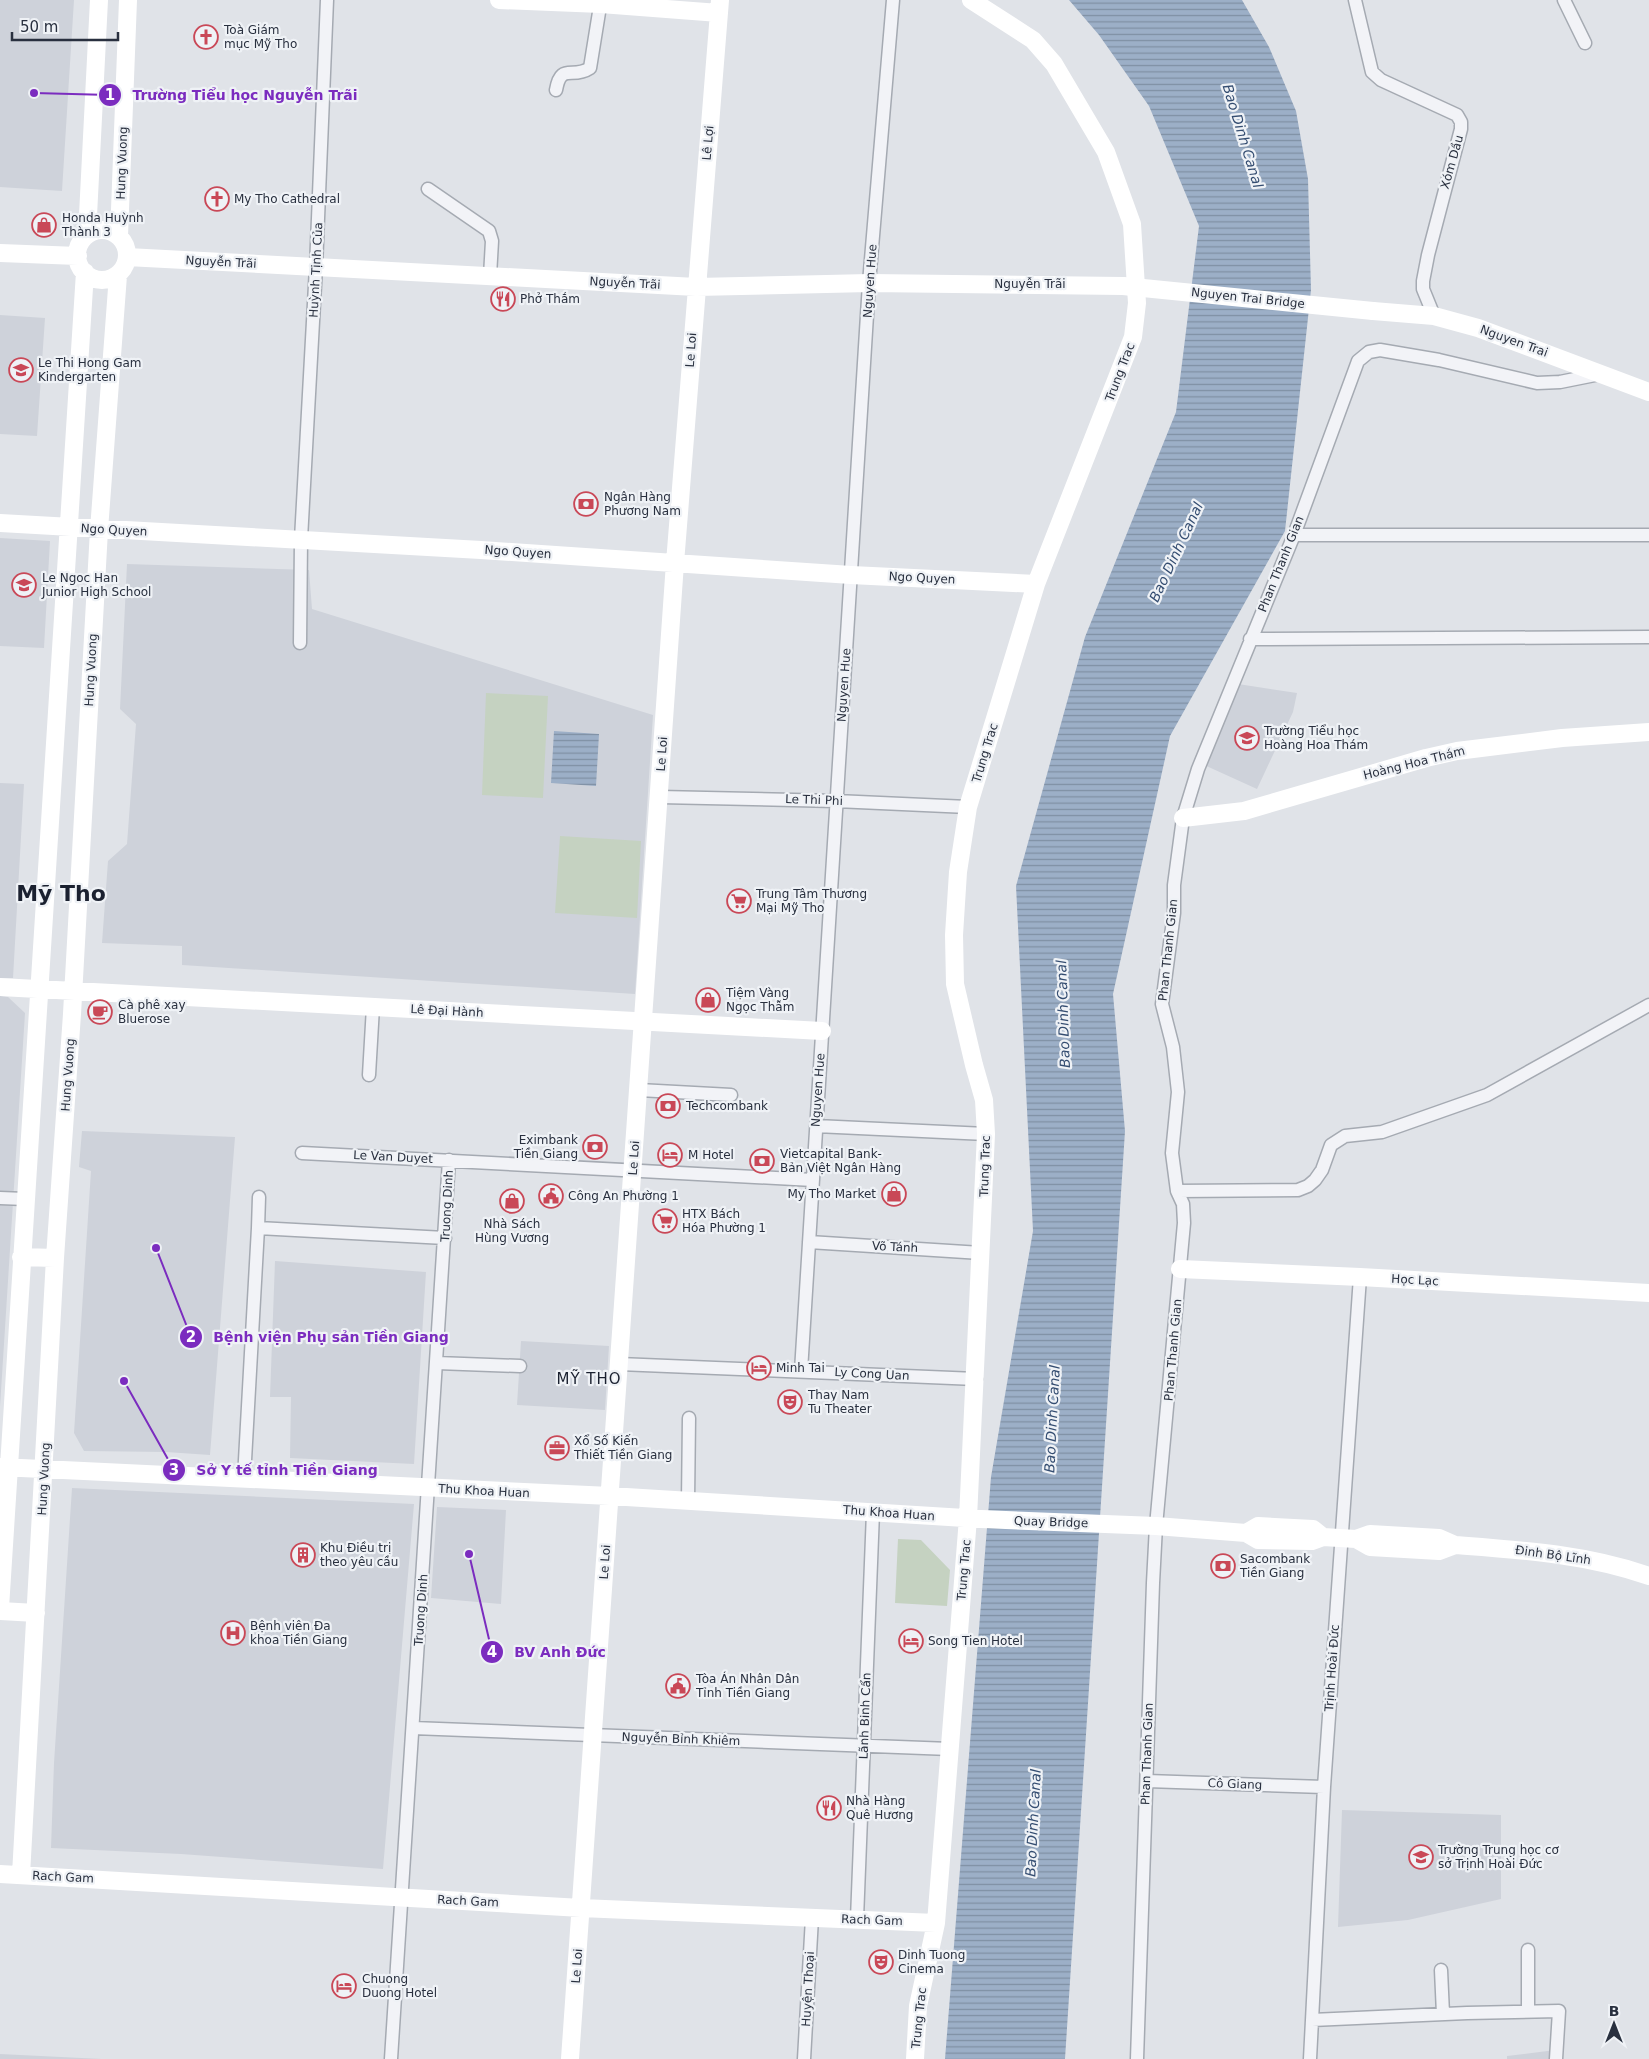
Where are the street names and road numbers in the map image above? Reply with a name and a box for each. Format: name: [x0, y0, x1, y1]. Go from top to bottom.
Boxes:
street label: Lê Lợi: [699, 125, 717, 161]
street label: Hung Vuong: [114, 126, 130, 200]
street label: Xóm Dầu: [1438, 134, 1466, 190]
street label: Huỳnh Tịnh Của: [307, 222, 325, 318]
street label: Nguyen Hue: [860, 244, 880, 318]
street label: Nguyễn Trãi: [185, 253, 257, 271]
street label: Nguyễn Trãi: [589, 274, 661, 292]
street label: Nguyễn Trãi: [994, 277, 1066, 291]
street label: Nguyen Trai Bridge: [1190, 285, 1306, 311]
street label: Nguyen Trai: [1478, 322, 1550, 360]
street label: Le Loi: [683, 332, 699, 368]
street label: Trung Trac: [1102, 341, 1138, 404]
street label: Phan Thanh Gian: [1255, 514, 1307, 614]
street label: Ngo Quyen: [80, 521, 148, 539]
street label: Ngo Quyen: [484, 543, 552, 561]
street label: Ngo Quyen: [888, 569, 956, 587]
street label: Hung Vuong: [82, 633, 100, 707]
street label: Nguyen Hue: [834, 648, 854, 722]
street label: Trung Trac: [969, 722, 1001, 785]
street label: Le Loi: [654, 736, 670, 772]
street label: Hoàng Hoa Thám: [1362, 744, 1466, 782]
street label: Le Thi Phi: [785, 792, 843, 808]
street label: Phan Thanh Gian: [1156, 898, 1180, 1002]
street label: Lê Đại Hành: [410, 1002, 484, 1020]
street label: Hung Vuong: [58, 1038, 78, 1112]
street label: Nguyen Hue: [808, 1053, 828, 1127]
street label: Trung Trac: [977, 1135, 993, 1198]
street label: Le Loi: [626, 1140, 642, 1176]
street label: Le Van Duyet: [353, 1148, 433, 1166]
street label: Truong Dinh: [438, 1170, 456, 1243]
street label: Võ Tánh: [871, 1239, 919, 1255]
street label: Học Lạc: [1391, 1272, 1439, 1288]
street label: Phan Thanh Gian: [1162, 1298, 1184, 1402]
street label: Ly Cong Uan: [834, 1365, 910, 1383]
street label: Hung Vuong: [35, 1442, 53, 1516]
street label: Thu Khoa Huan: [437, 1482, 530, 1500]
street label: Thu Khoa Huan: [842, 1503, 935, 1523]
street label: Quay Bridge: [1014, 1514, 1088, 1530]
street label: Trung Trac: [954, 1539, 974, 1602]
street label: Đinh Bộ Lĩnh: [1514, 1543, 1592, 1567]
street label: Le Loi: [597, 1544, 613, 1580]
street label: Truong Dinh: [411, 1573, 431, 1648]
street label: Trịnh Hoài Đức: [1322, 1624, 1342, 1713]
street label: Lãnh Binh Cẩn: [856, 1672, 874, 1760]
street label: Phan Thanh Gian: [1138, 1703, 1156, 1805]
street label: Nguyễn Bỉnh Khiêm: [622, 1730, 740, 1748]
street label: Cô Giang: [1207, 1776, 1263, 1792]
street label: Rach Gam: [32, 1868, 94, 1886]
street label: Rach Gam: [437, 1892, 499, 1910]
street label: Rach Gam: [841, 1912, 903, 1928]
street label: Le Loi: [569, 1948, 585, 1984]
street label: Huyện Thoại: [799, 1951, 817, 2027]
street label: Trung Trac: [909, 1987, 929, 2050]

